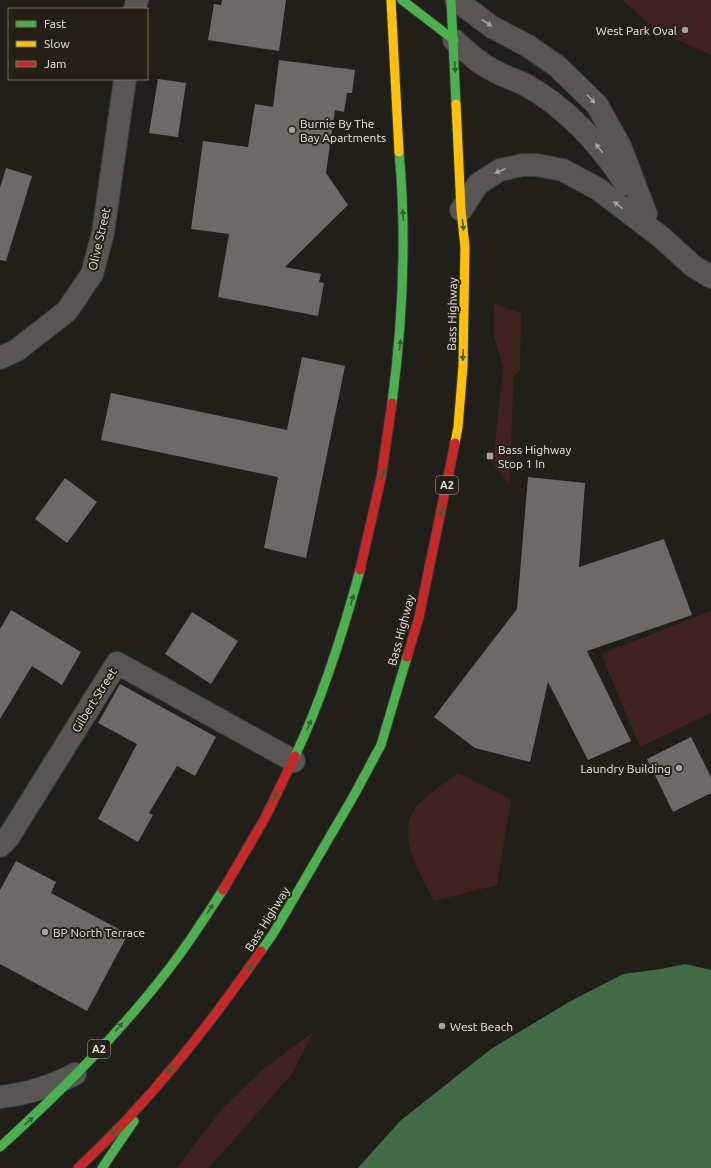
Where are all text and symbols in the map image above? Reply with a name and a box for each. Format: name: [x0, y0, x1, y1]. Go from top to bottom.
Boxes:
legend: [8, 8, 148, 80]
text: Fast: [44, 17, 66, 30]
one-way arrow: [482, 19, 492, 27]
place label: West Park Oval: [596, 24, 677, 37]
marker: West Park Oval: [680, 25, 690, 35]
text: Slow: [44, 37, 70, 50]
text: Jam: [44, 57, 66, 70]
one-way arrow: [452, 61, 458, 74]
one-way arrow: [586, 94, 596, 104]
place label: Burnie By The Bay Apartments: [300, 117, 386, 144]
marker: Burnie By The Bay Apartments: [287, 125, 297, 135]
one-way arrow: [595, 143, 604, 154]
one-way arrow: [495, 168, 506, 174]
one-way arrow: [613, 200, 624, 209]
street label: Olive Street: [85, 206, 113, 272]
one-way arrow: [400, 209, 407, 221]
one-way arrow: [460, 219, 466, 231]
street label: Bass Highway: [445, 277, 459, 351]
one-way arrow: [397, 339, 403, 351]
one-way arrow: [460, 349, 466, 362]
place label: Bass Highway Stop 1 In: [498, 443, 571, 470]
marker: Bass Highway Stop 1 In: [485, 451, 495, 461]
one-way arrow: [380, 468, 386, 480]
road number: A2: [436, 476, 458, 494]
one-way arrow: [438, 505, 444, 517]
street label: Bass Highway: [385, 593, 417, 667]
one-way arrow: [350, 594, 356, 606]
street label: Gilbert Street: [69, 665, 119, 734]
one-way arrow: [306, 719, 312, 730]
place label: Laundry Building: [580, 762, 671, 775]
marker: Laundry Building: [674, 763, 684, 773]
one-way arrow: [271, 791, 278, 803]
street label: Bass Highway: [242, 884, 292, 953]
one-way arrow: [206, 904, 214, 914]
place label: BP North Terrace: [53, 926, 145, 939]
marker: BP North Terrace: [40, 927, 50, 937]
one-way arrow: [247, 961, 255, 971]
place label: West Beach: [450, 1020, 513, 1033]
marker: West Beach: [437, 1021, 447, 1031]
one-way arrow: [114, 1022, 124, 1032]
road number: A2: [88, 1040, 110, 1058]
one-way arrow: [167, 1063, 175, 1074]
one-way arrow: [24, 1116, 34, 1125]
one-way arrow: [111, 1126, 120, 1136]

